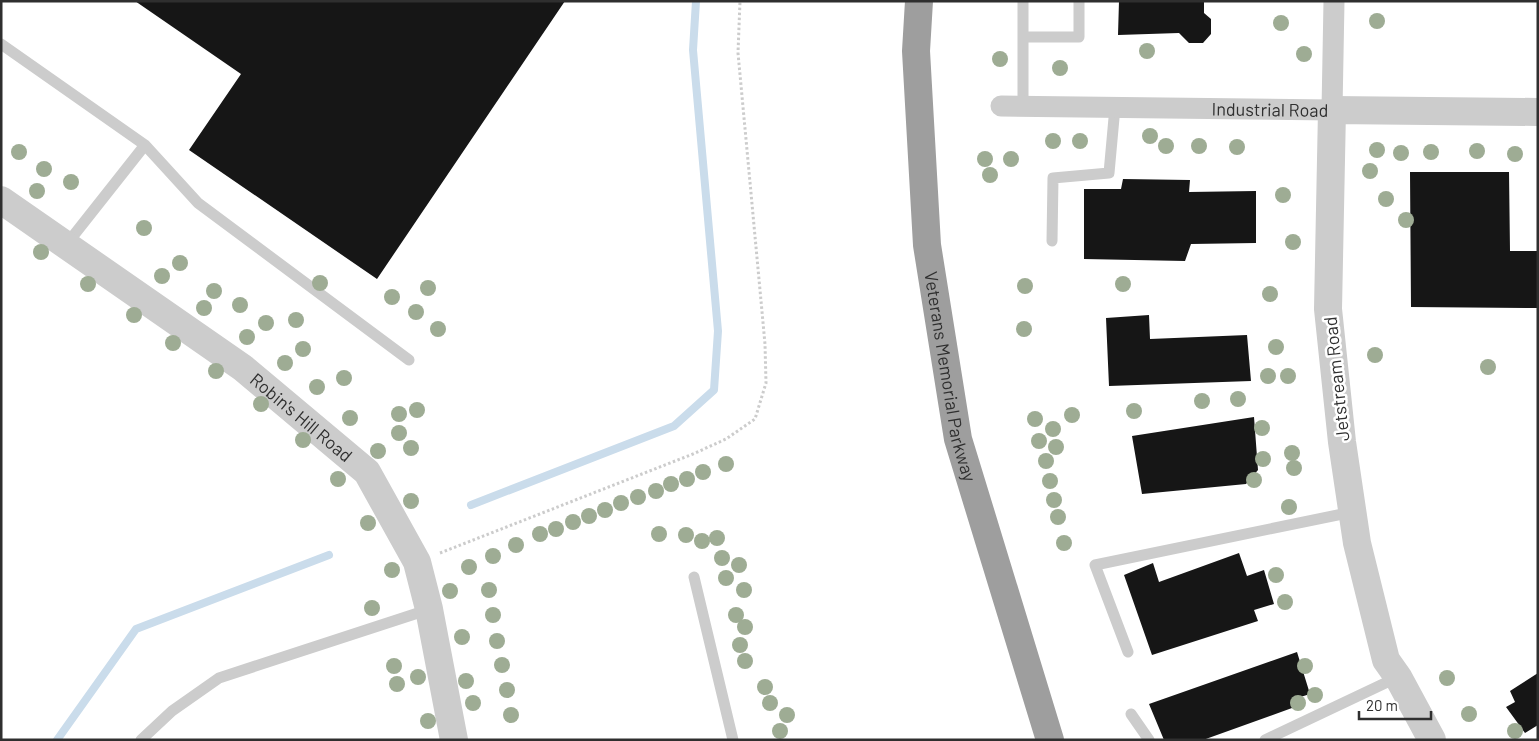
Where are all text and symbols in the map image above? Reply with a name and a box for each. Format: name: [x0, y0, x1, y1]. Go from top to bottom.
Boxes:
street label: Industrial Road: [1211, 98, 1329, 121]
street label: Veterans Memorial Parkway: [920, 270, 981, 484]
street label: Jetstream Road: [1319, 316, 1353, 442]
street label: Robin's Hill Road: [246, 368, 357, 466]
scale bar: [1359, 688, 1432, 720]
text: 20 m: [1366, 696, 1398, 714]

